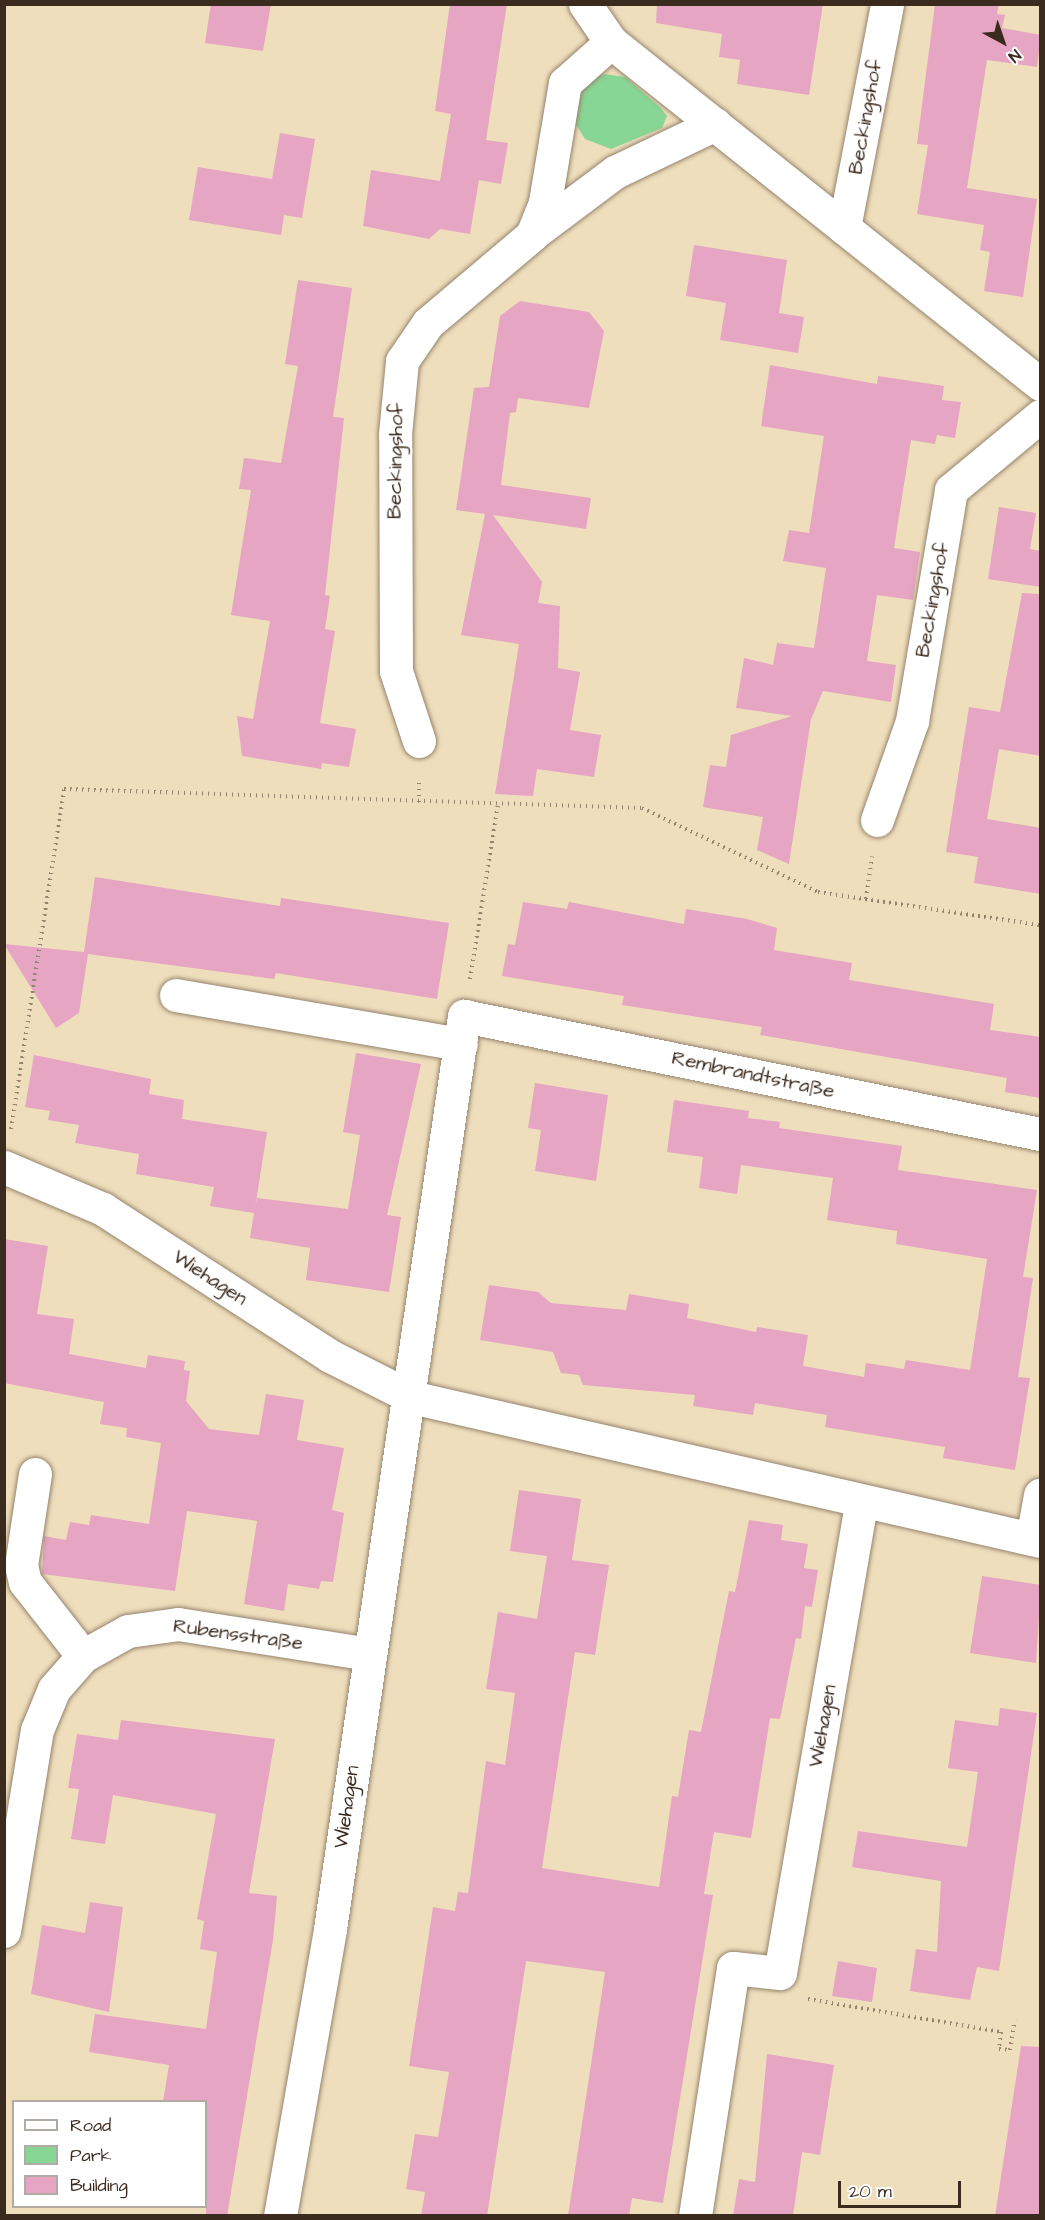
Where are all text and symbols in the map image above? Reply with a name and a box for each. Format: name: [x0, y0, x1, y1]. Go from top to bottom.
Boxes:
north arrow: [973, 12, 1033, 72]
text: N: [1004, 44, 1025, 67]
street label: Beckingshof: [844, 58, 888, 176]
street label: Beckingshof: [383, 403, 409, 519]
street label: Beckingshof: [911, 541, 955, 659]
street label: Rembrandtstraße: [669, 1046, 837, 1104]
street label: Wiehagen: [168, 1245, 252, 1311]
street label: Rubensstraße: [172, 1614, 304, 1656]
street label: Wiehagen: [804, 1683, 842, 1769]
street label: Wiehagen: [329, 1764, 365, 1850]
legend: [12, 2100, 207, 2208]
text: Road: [70, 2113, 111, 2138]
text: Park: [70, 2143, 112, 2168]
scale bar: [841, 2169, 964, 2207]
text: Building: [70, 2173, 128, 2198]
text: 20 m: [849, 2179, 892, 2204]

